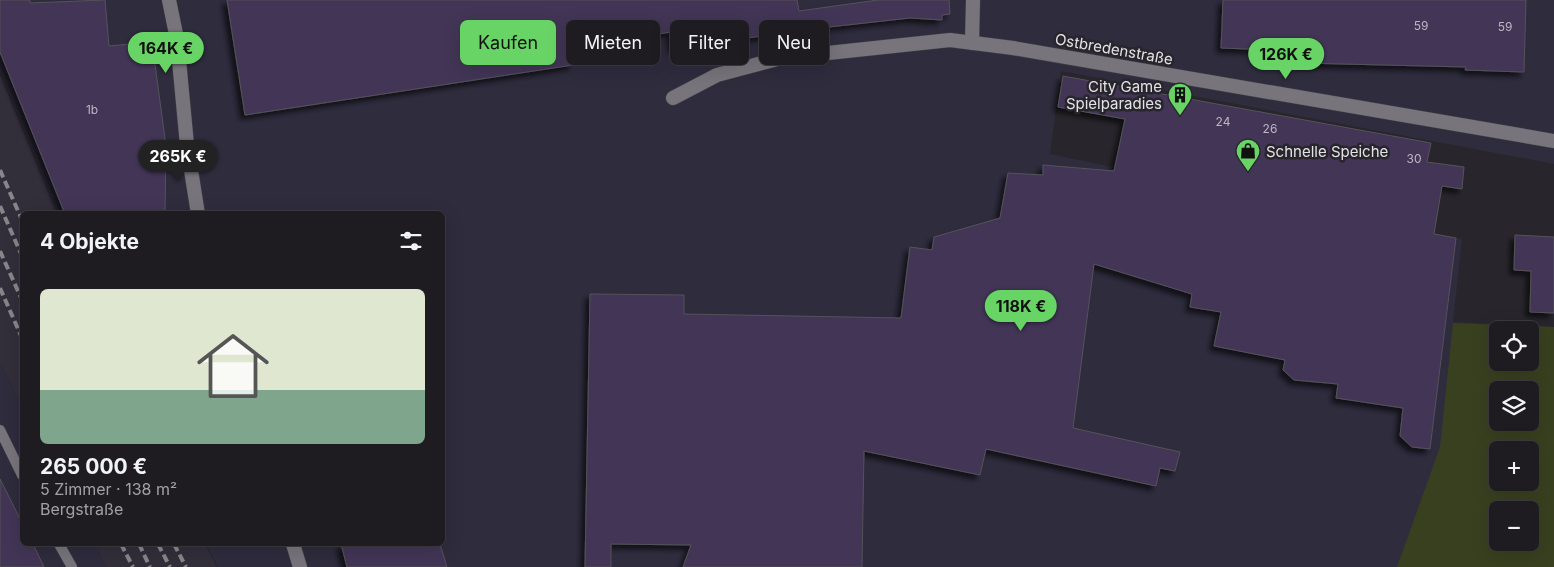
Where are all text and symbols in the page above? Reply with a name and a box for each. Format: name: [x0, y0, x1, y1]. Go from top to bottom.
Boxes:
house number: 59: [1414, 18, 1428, 33]
house number: 59: [1498, 19, 1512, 34]
chip: Kaufen: [460, 20, 556, 65]
chip: Mieten: [566, 20, 660, 65]
chip: Filter: [670, 20, 749, 65]
chip: Neu: [759, 20, 829, 65]
street label: Ostbredenstraße: [1054, 29, 1174, 69]
pin: 164K €: [125, 32, 207, 74]
text: 164K €: [139, 38, 193, 58]
pin: 126K €: [1245, 38, 1327, 80]
text: 126K €: [1259, 44, 1313, 64]
place label: City Game Spielparadies: [1066, 77, 1162, 113]
building icon: City Game Spielparadies: [1167, 82, 1193, 116]
house number: 1b: [86, 102, 98, 117]
house number: 24: [1216, 114, 1231, 129]
house number: 26: [1263, 121, 1277, 136]
shop icon: Schnelle Speiche: [1235, 138, 1261, 172]
pin: 265K €: [137, 140, 219, 182]
place label: Schnelle Speiche: [1266, 142, 1388, 161]
text: 265K €: [150, 146, 206, 166]
house number: 30: [1407, 151, 1421, 166]
icon: filters: [397, 227, 425, 255]
text: 4 Objekte: [40, 229, 139, 254]
pin: 118K €: [980, 290, 1062, 332]
text: 118K €: [996, 296, 1046, 316]
icon: home: [188, 321, 278, 411]
map controls: [1489, 321, 1539, 551]
button: locate: [1489, 321, 1539, 371]
button: layers: [1489, 381, 1539, 431]
button: +: [1489, 441, 1539, 491]
text: 265 000 €: [40, 454, 147, 479]
text: 5 Zimmer · 138 m²: [40, 479, 177, 499]
text: Bergstraße: [40, 499, 123, 519]
button: −: [1489, 501, 1539, 551]

